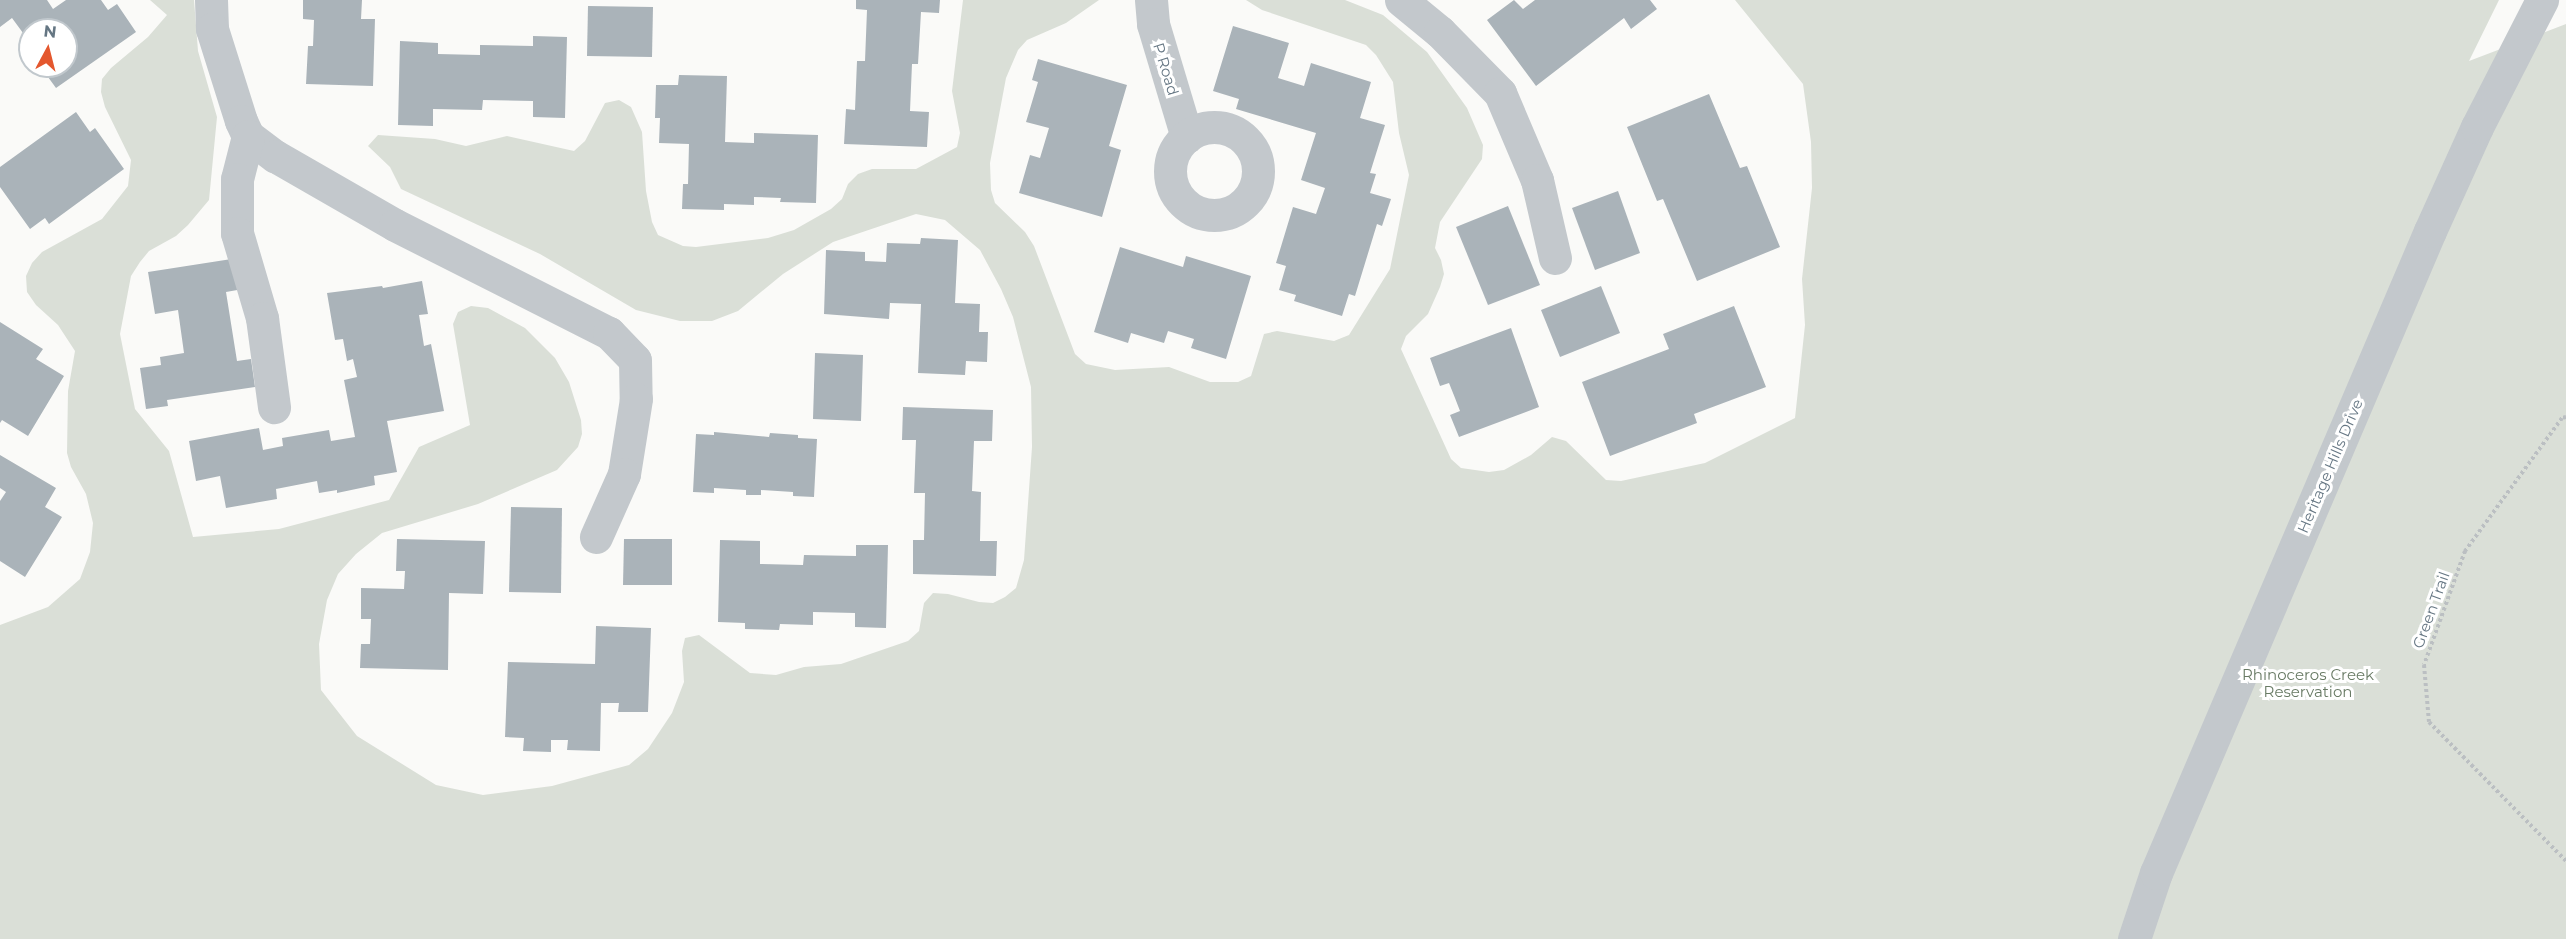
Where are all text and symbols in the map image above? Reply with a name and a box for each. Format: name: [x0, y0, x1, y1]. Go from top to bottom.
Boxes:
north arrow: [18, 18, 78, 78]
text: N: [42, 21, 58, 42]
street label: P Road: [1150, 41, 1182, 97]
street label: Heritage Hills Drive: [2294, 396, 2366, 536]
street label: Green Trail: [2409, 569, 2453, 651]
park label: Rhinoceros Creek Reservation: [2242, 665, 2374, 700]

